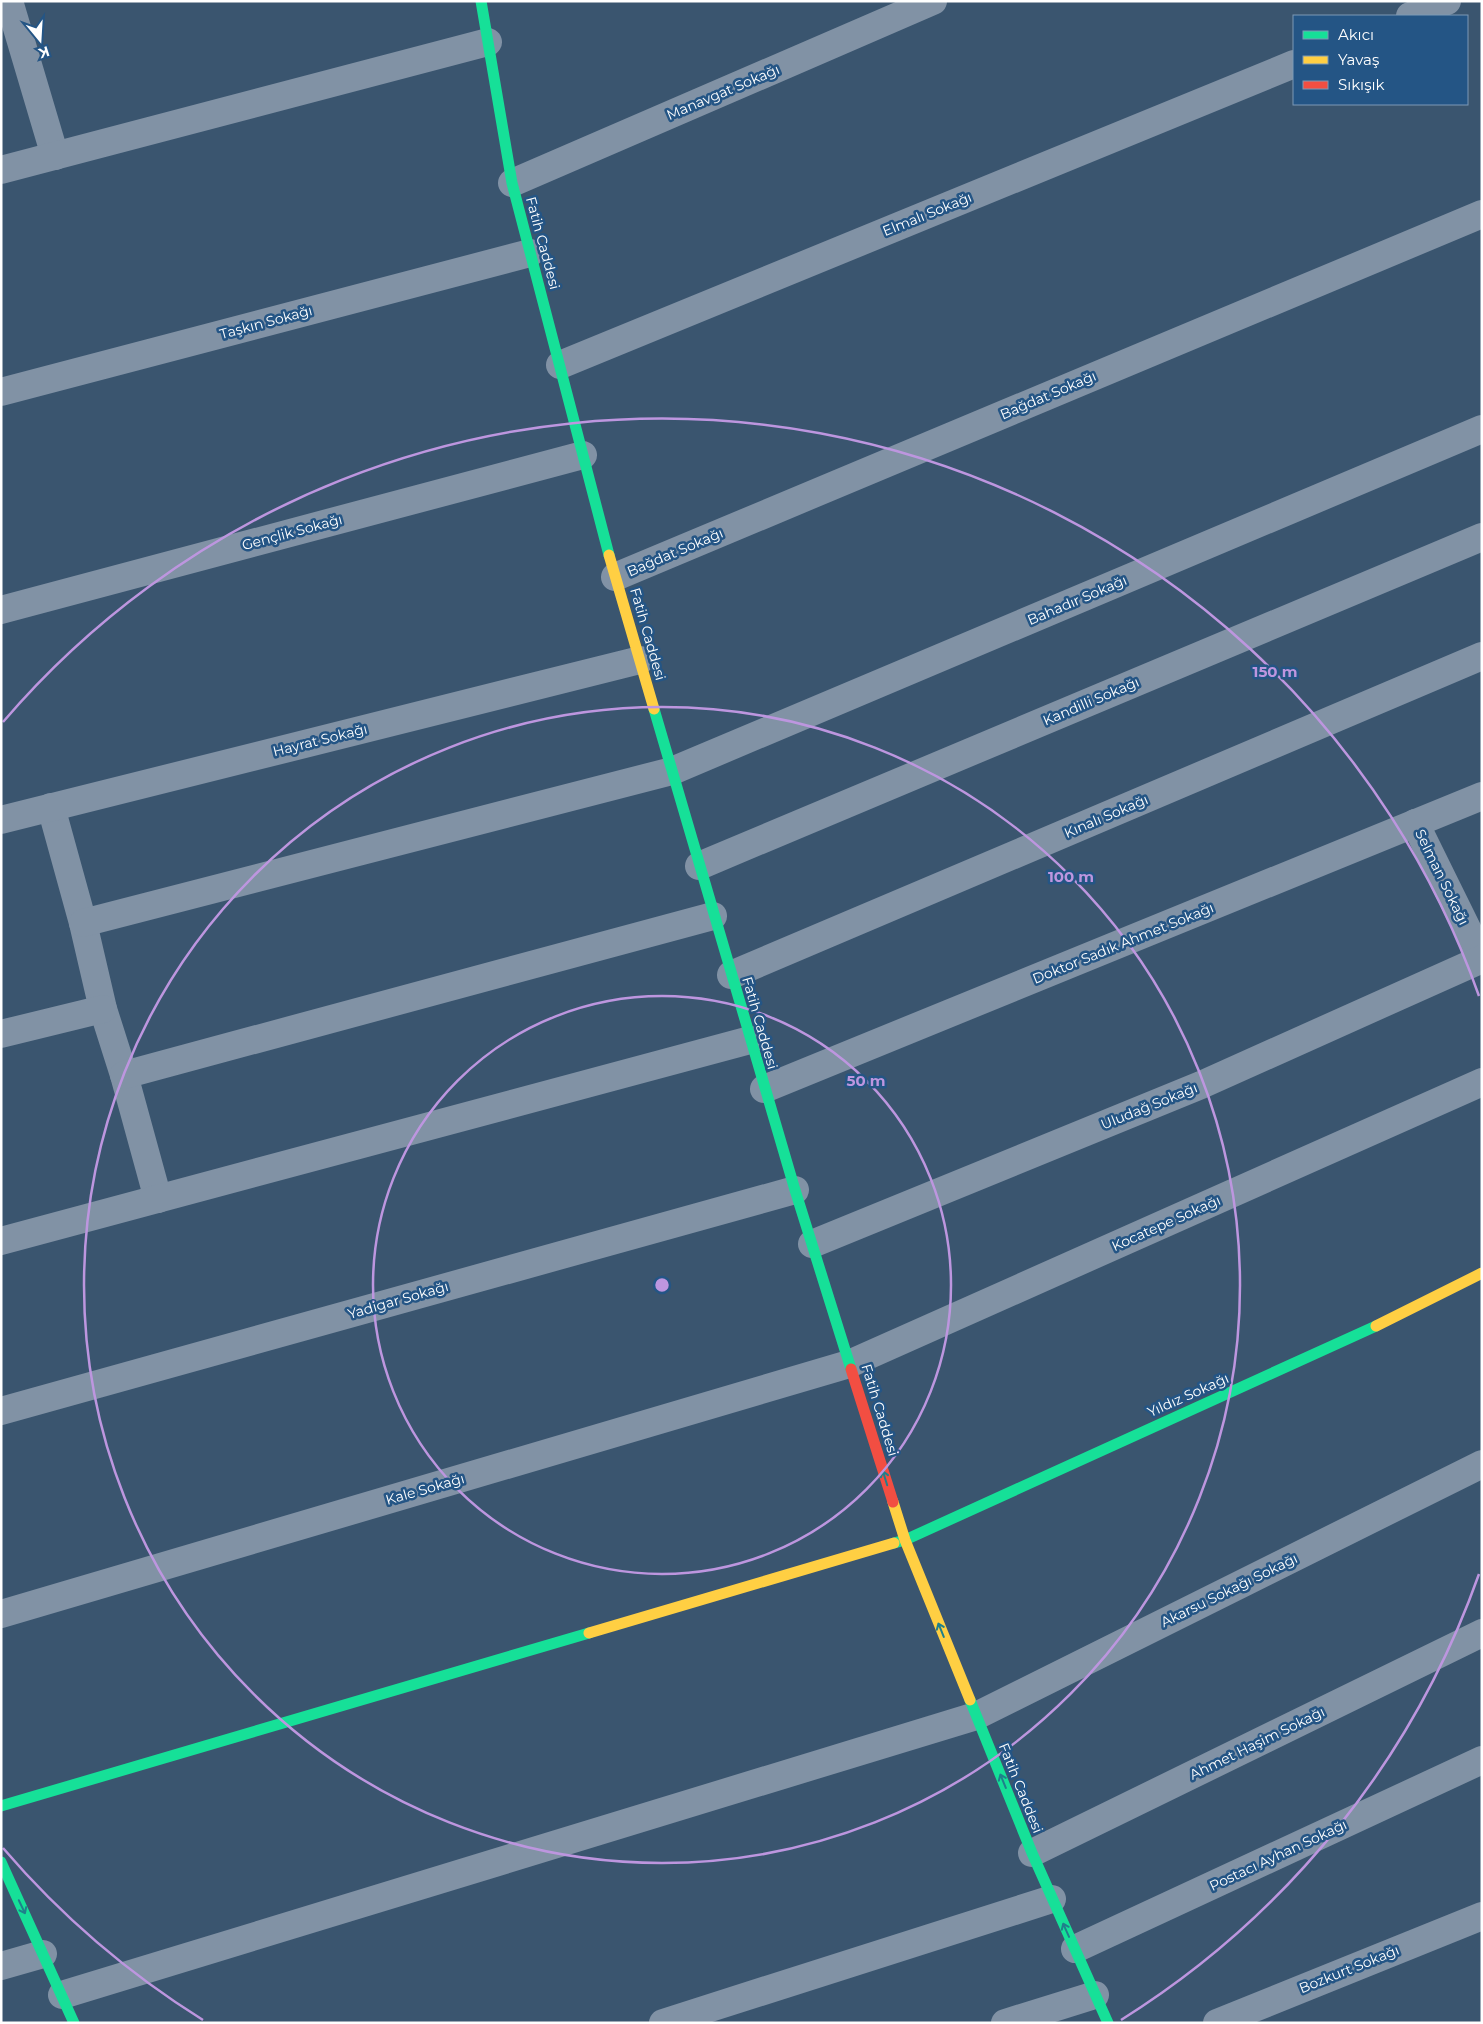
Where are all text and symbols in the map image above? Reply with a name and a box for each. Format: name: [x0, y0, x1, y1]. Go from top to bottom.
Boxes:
north arrow: [15, 15, 65, 65]
legend: [1293, 15, 1468, 105]
text: Akıcı: [1338, 25, 1374, 44]
text: K: [36, 42, 52, 63]
text: Yavaş: [1338, 50, 1379, 69]
street label: Manavgat Sokağı: [664, 60, 782, 124]
text: Sıkışık: [1338, 75, 1385, 94]
street label: Elmalı Sokağı: [880, 188, 974, 240]
street label: Fatih Caddesi: [522, 195, 564, 291]
street label: Taşkın Sokağı: [218, 301, 314, 343]
street label: Bağdat Sokağı: [997, 367, 1099, 423]
street label: Gençlik Sokağı: [240, 510, 344, 554]
street label: Bağdat Sokağı: [624, 524, 726, 580]
street label: Bahadır Sokağı: [1025, 571, 1129, 629]
street label: Fatih Caddesi: [626, 586, 670, 682]
text: 150 m: [1253, 662, 1297, 681]
street label: Kandilli Sokağı: [1040, 673, 1142, 729]
street label: Hayrat Sokağı: [271, 720, 369, 760]
street label: Kınalı Sokağı: [1061, 790, 1151, 842]
street label: Selman Sokağı: [1411, 826, 1473, 928]
text: 100 m: [1048, 867, 1094, 886]
street label: Doktor Sadık Ahmet Sokağı: [1030, 898, 1216, 988]
street label: Fatih Caddesi: [738, 975, 782, 1071]
text: 50 m: [846, 1071, 886, 1090]
street label: Uludağ Sokağı: [1098, 1078, 1200, 1134]
street label: Kocatepe Sokağı: [1109, 1191, 1223, 1255]
centre of rings: [653, 1276, 671, 1294]
street label: Yadigar Sokağı: [346, 1277, 450, 1323]
street label: Fatih Caddesi: [857, 1362, 903, 1458]
street label: Yıldız Sokağı: [1145, 1369, 1231, 1421]
street label: Kale Sokağı: [384, 1469, 466, 1509]
one-way arrow: [880, 1470, 890, 1486]
street label: Akarsu Sokağı Sokağı: [1158, 1549, 1300, 1631]
one-way arrow: [936, 1623, 946, 1638]
street label: Ahmet Haşim Sokağı: [1186, 1702, 1328, 1784]
street label: Fatih Caddesi: [995, 1740, 1047, 1836]
one-way arrow: [997, 1774, 1007, 1789]
street label: Postacı Ayhan Sokağı: [1206, 1815, 1350, 1895]
one-way arrow: [17, 1899, 27, 1914]
one-way arrow: [1061, 1923, 1071, 1938]
street label: Bozkurt Sokağı: [1296, 1941, 1402, 1997]

